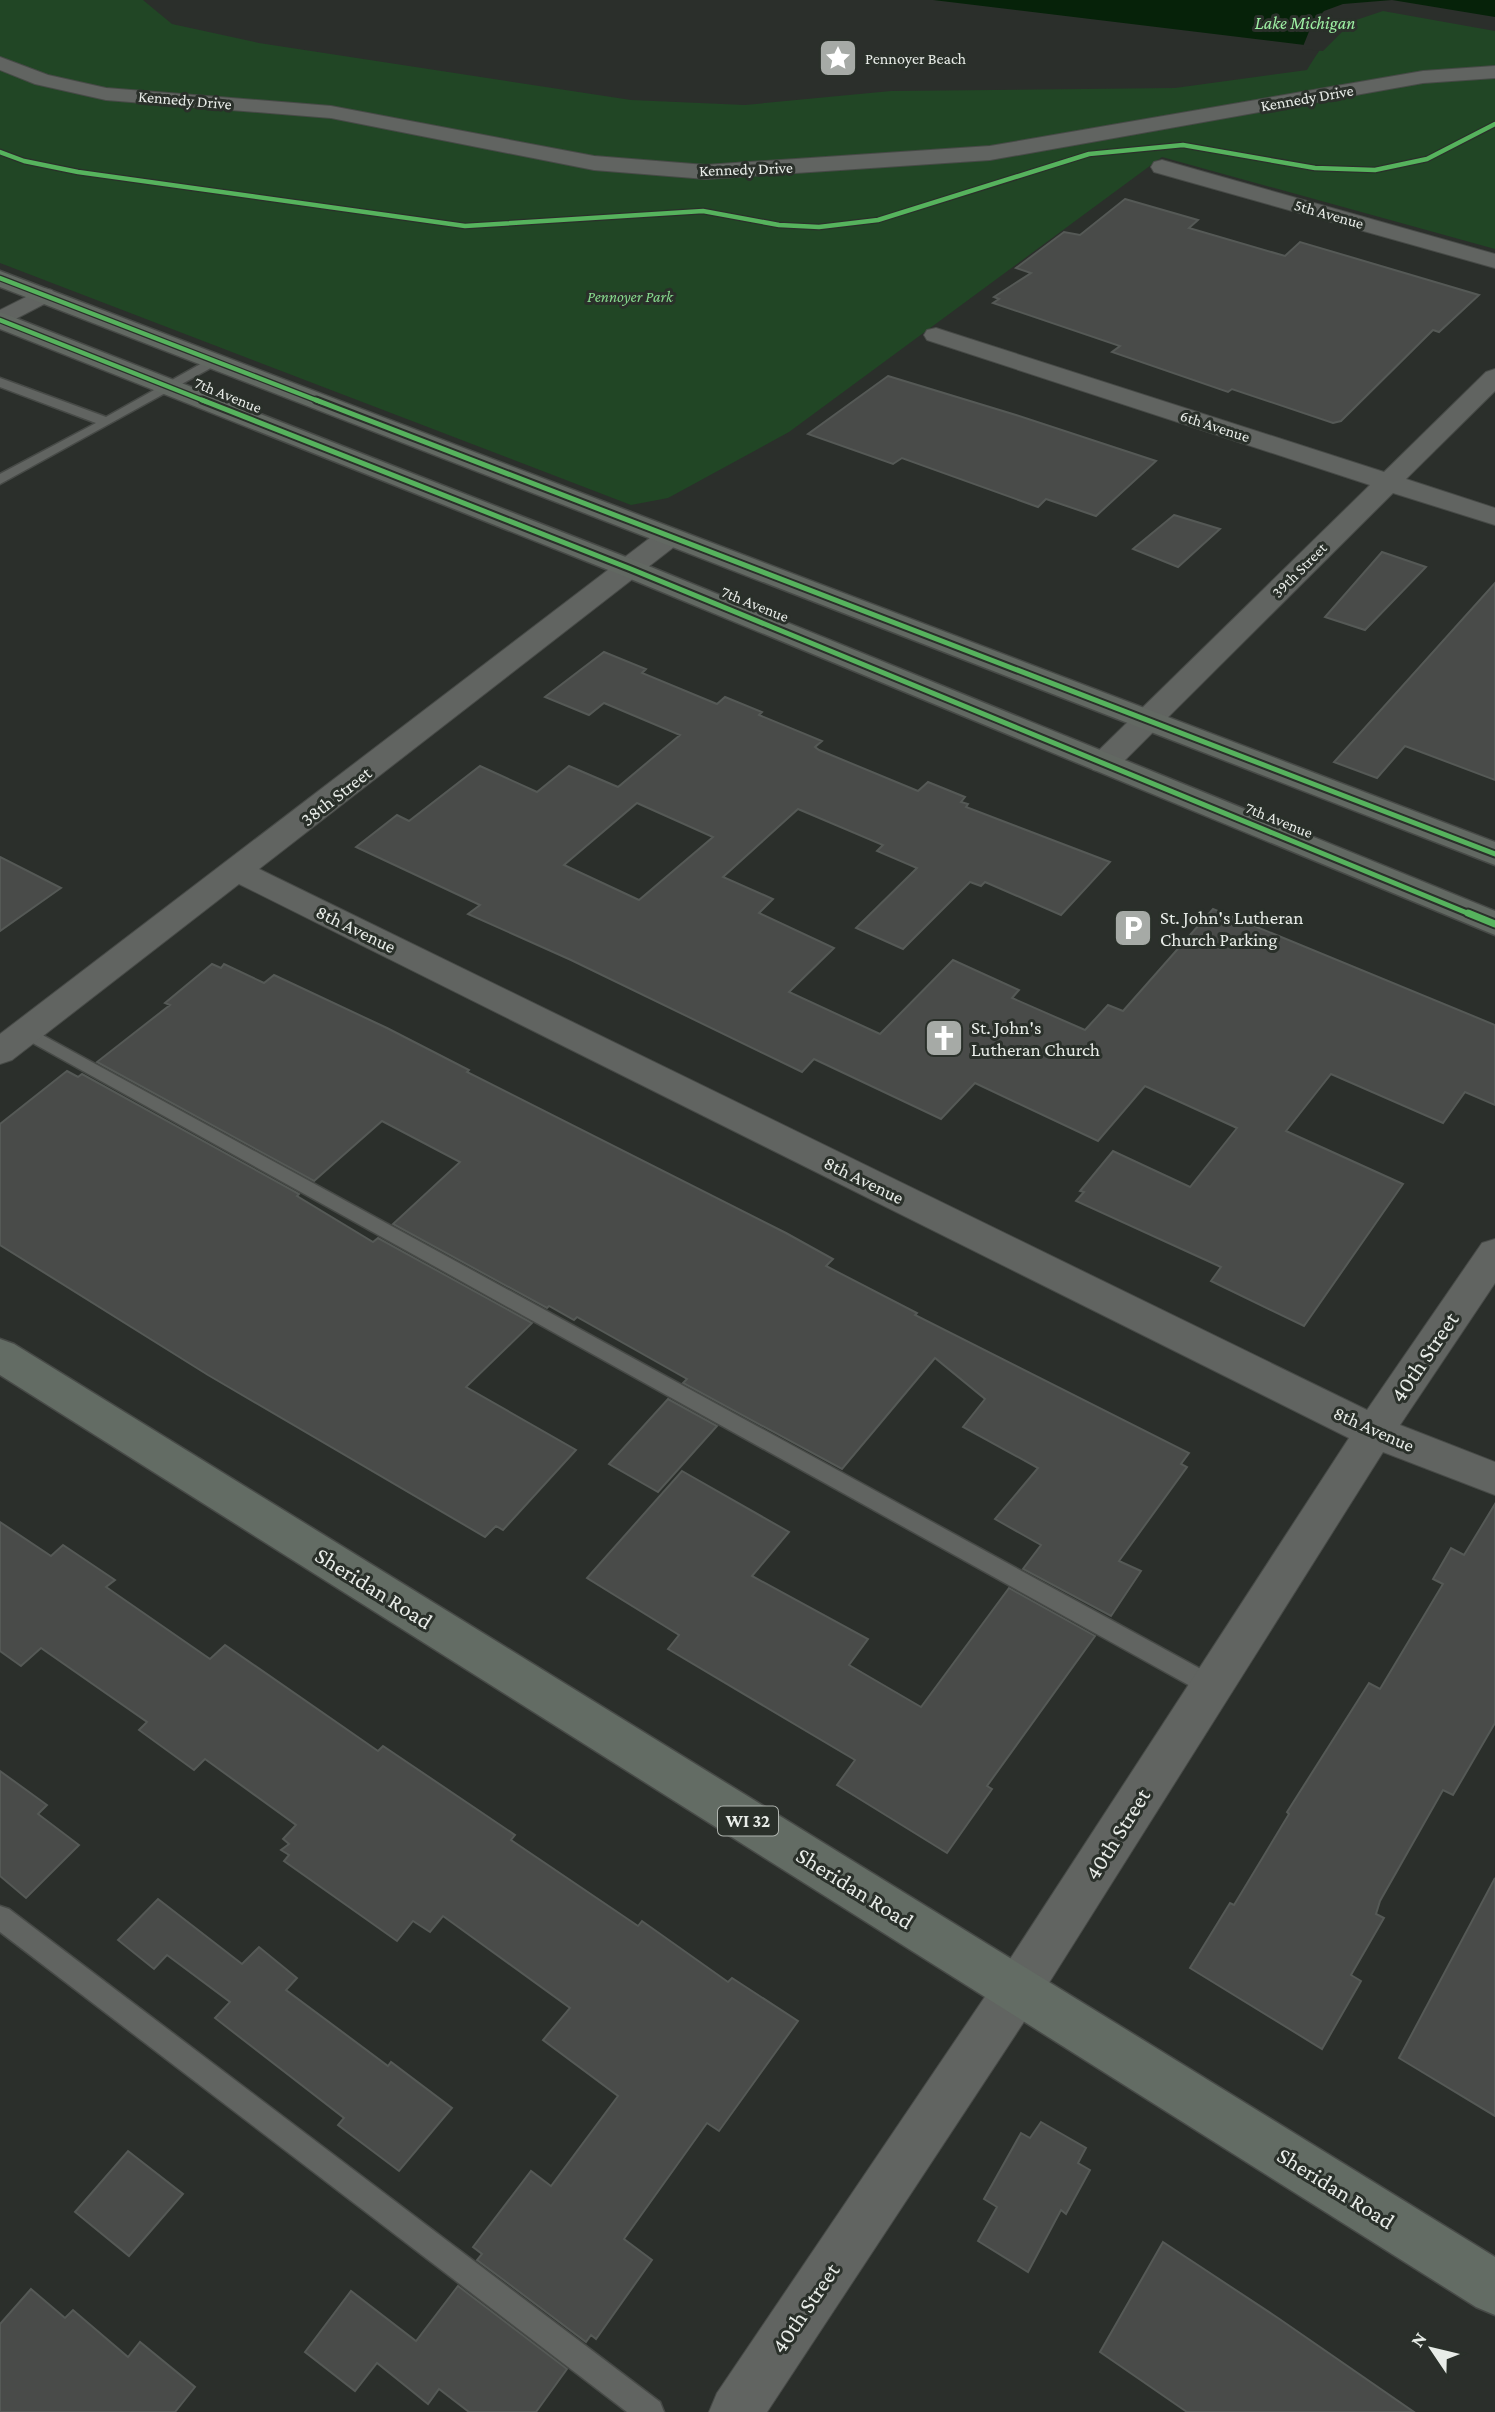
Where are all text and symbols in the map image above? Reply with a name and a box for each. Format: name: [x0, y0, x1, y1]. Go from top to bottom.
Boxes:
water label: Lake Michigan: [1255, 13, 1355, 33]
place icon: Pennoyer Beach: [817, 37, 859, 79]
place label: Pennoyer Beach: [865, 50, 967, 68]
street label: Kennedy Drive: [1259, 81, 1355, 116]
street label: Kennedy Drive: [137, 87, 232, 114]
street label: Kennedy Drive: [699, 159, 793, 180]
street label: 5th Avenue: [1292, 196, 1366, 232]
park label: Pennoyer Park: [587, 288, 674, 306]
street label: 7th Avenue: [192, 374, 264, 416]
street label: 6th Avenue: [1178, 407, 1252, 445]
street label: 39th Street: [1268, 539, 1330, 601]
street label: 7th Avenue: [719, 583, 791, 625]
street label: 38th Street: [297, 762, 376, 830]
street label: 7th Avenue: [1243, 799, 1315, 841]
street label: 8th Avenue: [313, 901, 399, 957]
parking icon: St. John's Lutheran Church Parking: [1112, 907, 1154, 949]
place label: St. John's Lutheran Church Parking: [1160, 907, 1304, 950]
church icon: St. John's Lutheran Church: [923, 1017, 965, 1059]
place label: St. John's Lutheran Church: [971, 1017, 1100, 1060]
street label: 8th Avenue: [821, 1152, 907, 1208]
street label: 40th Street: [1384, 1307, 1464, 1407]
street label: 8th Avenue: [1330, 1402, 1418, 1456]
street label: Sheridan Road: [311, 1542, 437, 1634]
street label: 40th Street: [1079, 1783, 1155, 1885]
road number: WI 32: [718, 1807, 778, 1836]
street label: Sheridan Road: [792, 1842, 918, 1934]
street label: Sheridan Road: [1273, 2142, 1399, 2234]
street label: 40th Street: [765, 2258, 845, 2358]
north arrow: [1397, 2314, 1467, 2384]
text: N: [1406, 2328, 1431, 2351]

